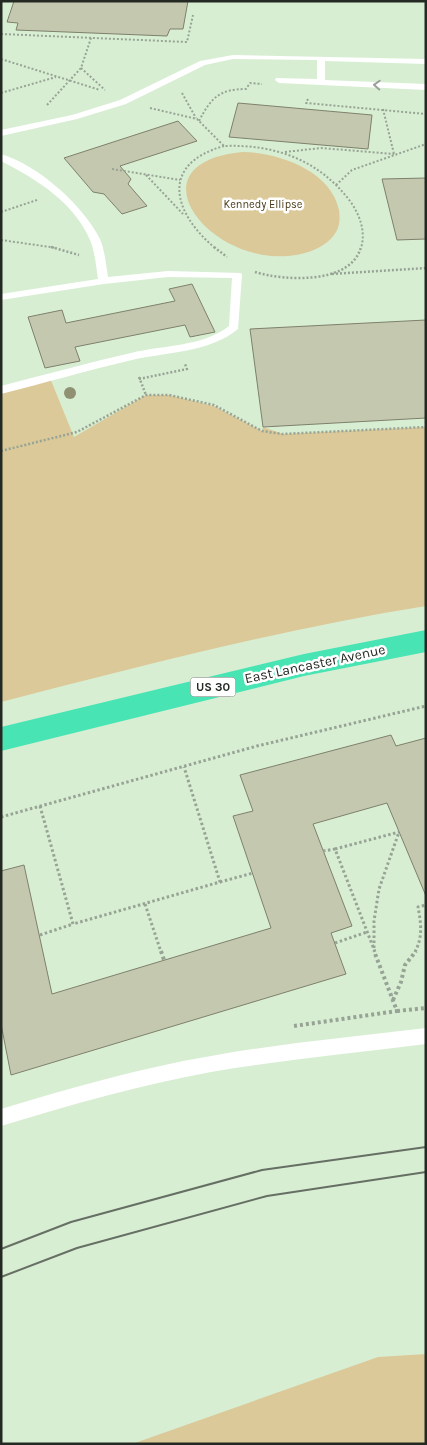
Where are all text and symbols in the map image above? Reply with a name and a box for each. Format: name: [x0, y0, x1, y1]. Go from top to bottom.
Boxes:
one-way arrow: [373, 79, 381, 90]
park label: Kennedy Ellipse: [224, 198, 303, 211]
street label: East Lancaster Avenue: [243, 641, 387, 687]
road number: US 30: [190, 678, 236, 696]

